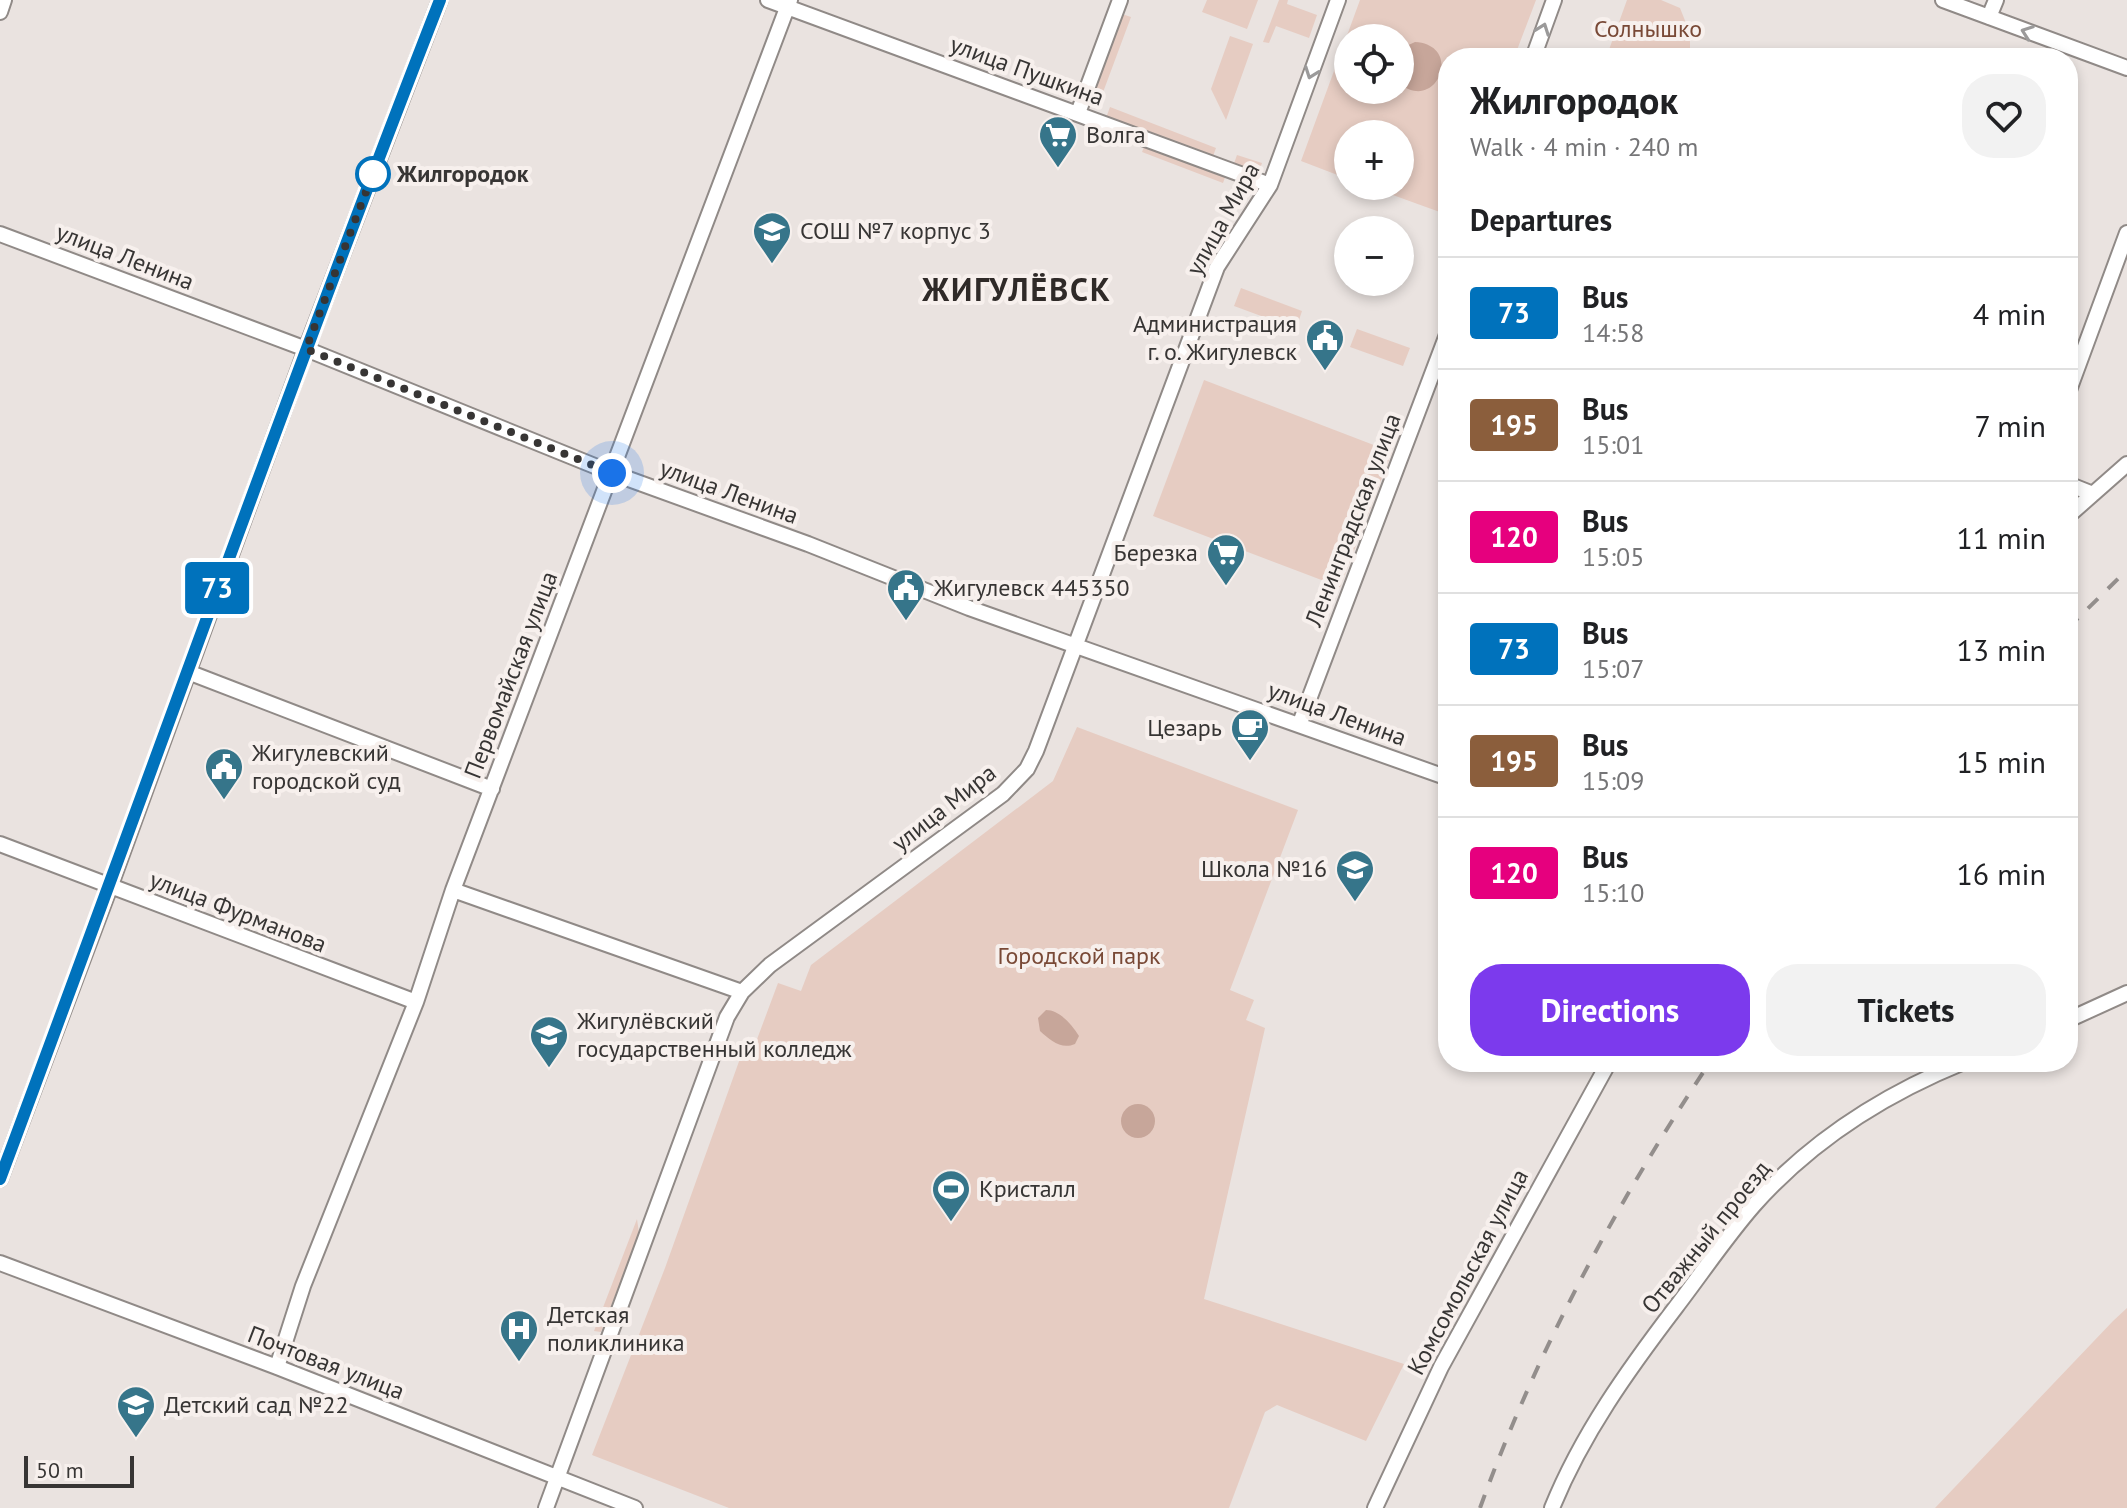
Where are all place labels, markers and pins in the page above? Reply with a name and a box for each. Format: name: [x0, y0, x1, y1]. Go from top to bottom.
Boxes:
supermarket icon: Волга: [1037, 114, 1079, 169]
place label: Волга: [1086, 119, 1146, 150]
marker: Жилгородок: [356, 157, 390, 191]
place label: Жилгородок: [396, 158, 529, 189]
school or university icon: СОШ №7 корпус 3: [751, 210, 793, 265]
place label: СОШ №7 корпус 3: [800, 215, 991, 246]
place label: Администрация г. о. Жигулевск: [1133, 308, 1298, 367]
public building icon: Администрация г. о. Жигулевск: [1304, 317, 1346, 372]
supermarket icon: Березка: [1205, 532, 1247, 587]
place label: Березка: [1113, 537, 1198, 568]
public building icon: Жигулевск 445350: [885, 567, 927, 622]
place label: Жигулевск 445350: [933, 572, 1130, 603]
cafe icon: Цезарь: [1229, 707, 1271, 762]
place label: Цезарь: [1147, 712, 1222, 743]
place label: Жигулевский городской суд: [251, 737, 401, 796]
public building icon: Жигулевский городской суд: [203, 746, 245, 801]
school or university icon: Школа №16: [1334, 848, 1376, 903]
place label: Школа №16: [1201, 853, 1327, 884]
place label: Жигулёвский государственный колледж: [576, 1005, 852, 1064]
school or university icon: Жигулёвский государственный колледж: [528, 1014, 570, 1069]
sports icon: Кристалл: [930, 1168, 972, 1223]
place label: Кристалл: [979, 1173, 1076, 1204]
place label: Детская поликлиника: [547, 1299, 685, 1358]
hospital icon: Детская поликлиника: [498, 1308, 540, 1363]
school or university icon: Детский сад №22: [115, 1384, 157, 1439]
place label: Детский сад №22: [164, 1389, 349, 1420]

